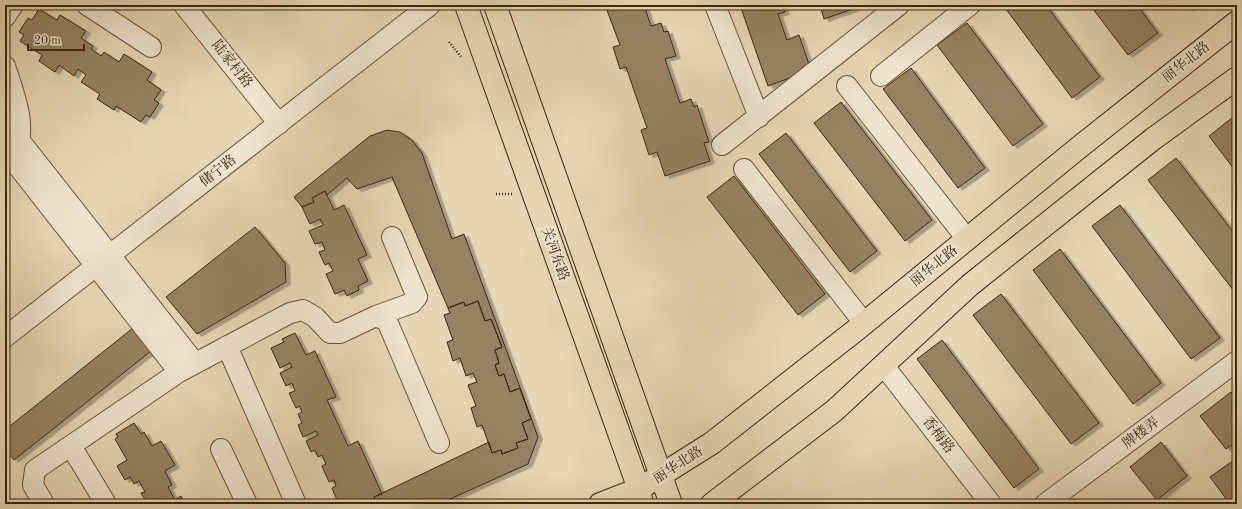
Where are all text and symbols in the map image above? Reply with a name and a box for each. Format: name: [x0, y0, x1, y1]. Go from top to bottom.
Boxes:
scale bar: [28, 26, 84, 52]
text: 20 m: [34, 35, 61, 47]
street label: 陆家村路: [209, 37, 256, 90]
street label: 丽华北路: [1159, 38, 1212, 85]
street label: 储宁路: [197, 152, 239, 189]
street label: 关河东路: [539, 225, 572, 283]
street label: 丽华北路: [907, 242, 960, 289]
street label: 香梅路: [920, 414, 957, 456]
street label: 牌楼弄: [1119, 414, 1162, 451]
street label: 丽华北路: [650, 443, 705, 486]

